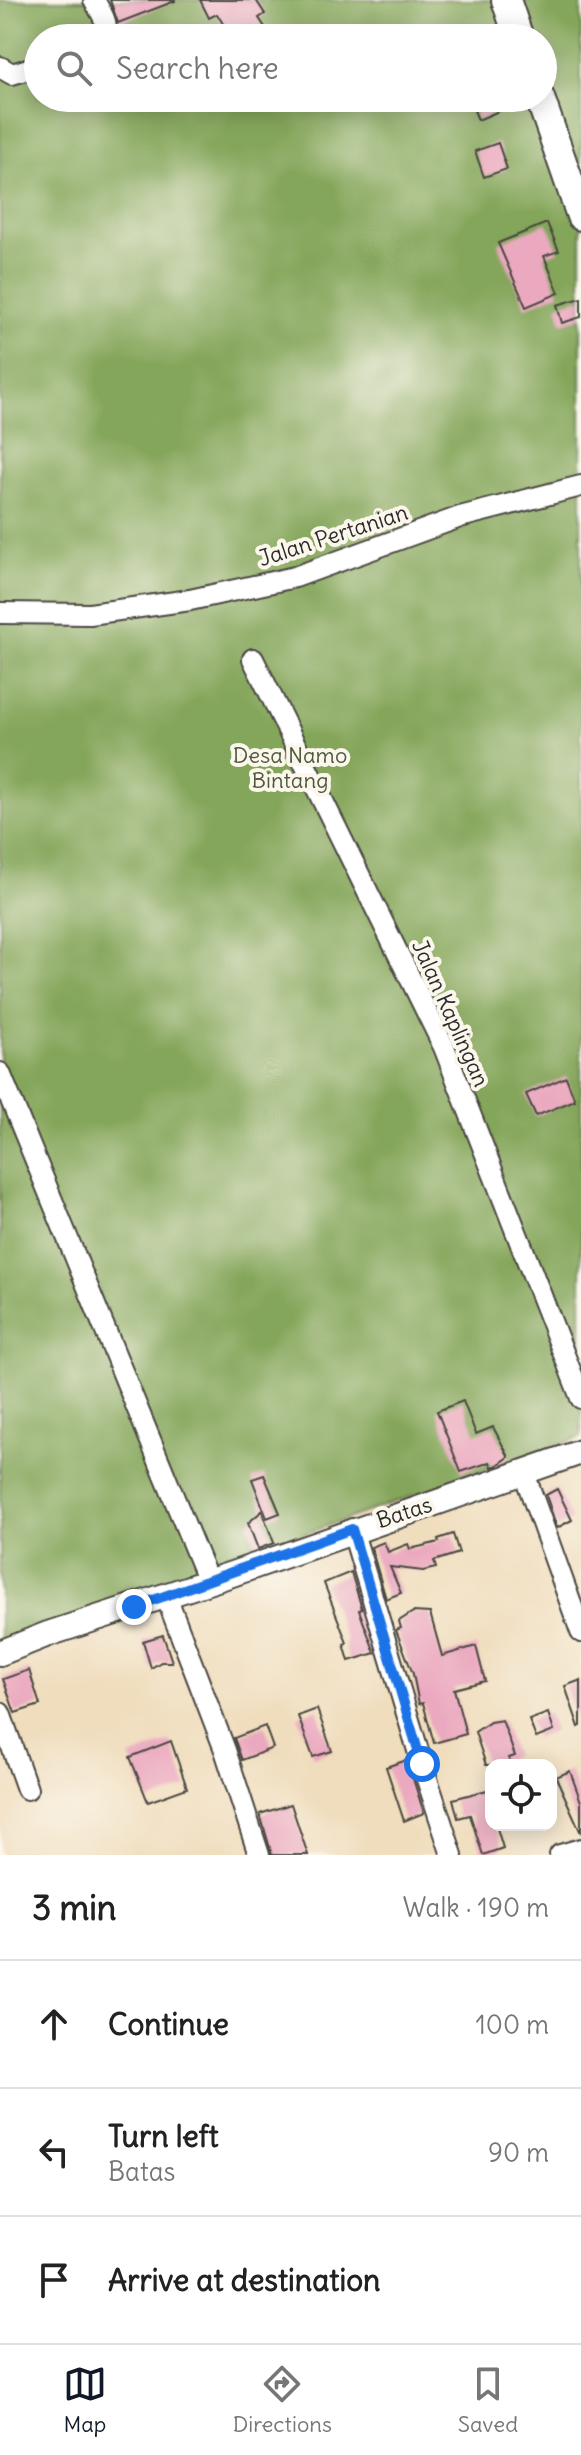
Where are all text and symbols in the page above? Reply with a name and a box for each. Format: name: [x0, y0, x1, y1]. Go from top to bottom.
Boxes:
search box: [24, 24, 557, 112]
icon: search: [52, 46, 96, 90]
text: Search here: [116, 49, 279, 87]
street label: Jalan Pertanian: [255, 498, 411, 572]
park label: Desa Namo Bintang: [233, 741, 347, 794]
street label: Jalan Kaplingan: [406, 935, 496, 1091]
street label: Batas: [373, 1490, 435, 1534]
route end: [116, 1589, 152, 1625]
route start: [404, 1746, 440, 1782]
map controls: [485, 1759, 557, 1831]
button: locate: [485, 1759, 557, 1831]
text: 3 min: [32, 1886, 117, 1929]
text: Walk · 190 m: [403, 1891, 549, 1924]
icon: ahead: [32, 2002, 76, 2046]
text: Continue: [108, 2005, 229, 2043]
text: 100 m: [475, 2008, 549, 2041]
text: Turn left: [108, 2117, 219, 2155]
icon: left: [32, 2130, 76, 2174]
text: 90 m: [488, 2136, 549, 2169]
text: Batas: [108, 2155, 175, 2188]
icon: arrive: [32, 2258, 76, 2302]
text: Arrive at destination: [108, 2261, 380, 2299]
tab: Map: [63, 2362, 107, 2438]
tab: Directions: [233, 2362, 332, 2438]
tab: Saved: [458, 2362, 518, 2438]

